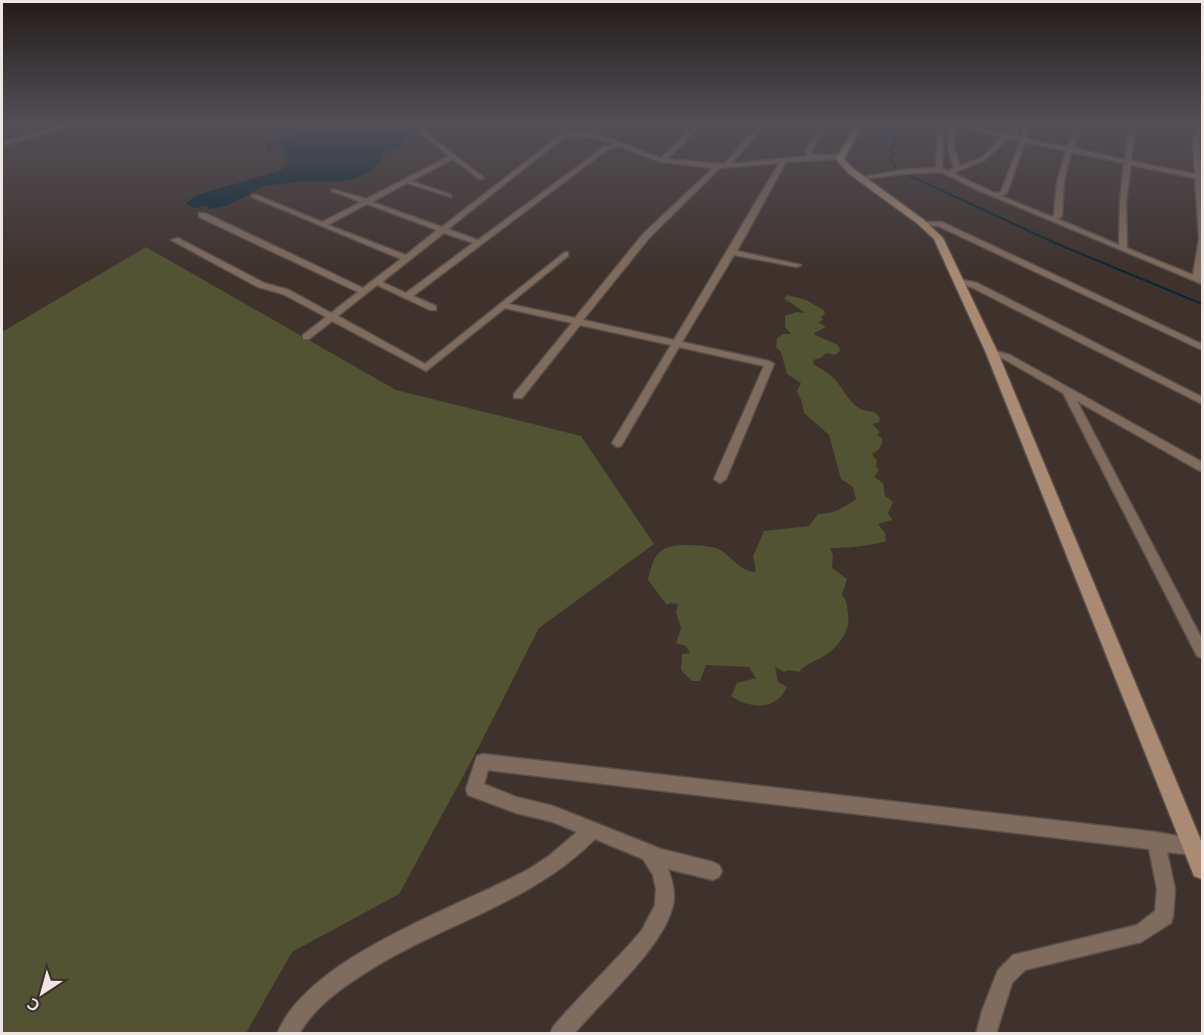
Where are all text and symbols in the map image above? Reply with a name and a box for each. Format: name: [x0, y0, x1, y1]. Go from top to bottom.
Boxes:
north arrow: [12, 963, 72, 1023]
text: С: [23, 994, 43, 1016]

